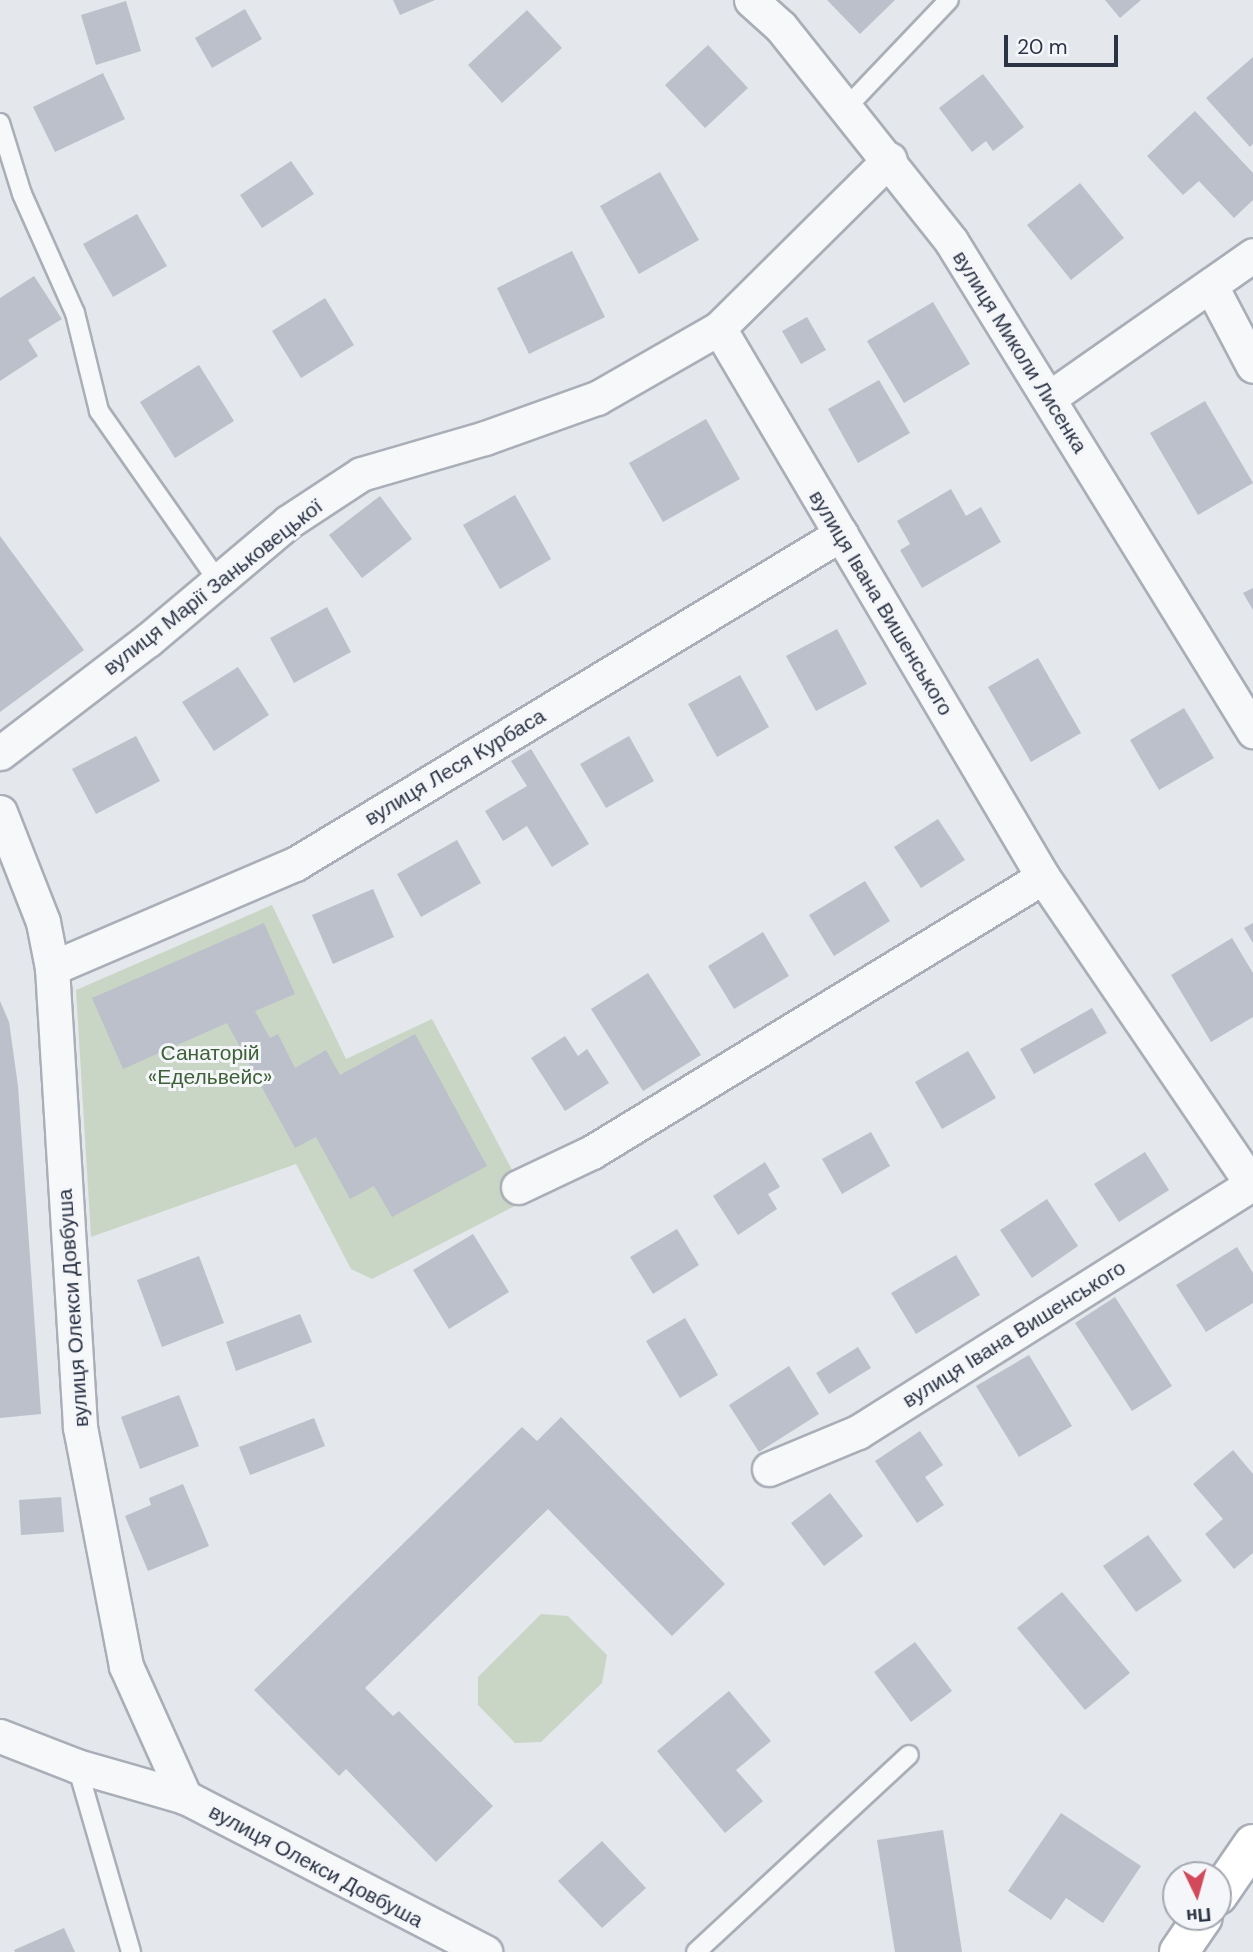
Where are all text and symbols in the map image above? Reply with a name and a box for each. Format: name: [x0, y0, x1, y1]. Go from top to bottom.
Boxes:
scale bar: [1008, 21, 1122, 65]
text: 20 m: [1017, 33, 1068, 61]
street label: вулиця Миколи Лисенка: [947, 246, 1093, 458]
street label: вулиця Івана Вишенського: [804, 486, 958, 720]
street label: вулиця Марії Заньковецької: [98, 494, 328, 680]
street label: вулиця Леся Курбаса: [360, 703, 550, 831]
park label: Санаторій «Едельвейс»: [148, 1040, 272, 1090]
street label: вулиця Олекси Довбуша: [52, 1188, 94, 1428]
street label: вулиця Івана Вишенського: [898, 1255, 1130, 1413]
street label: вулиця Олекси Довбуша: [205, 1799, 427, 1933]
north arrow: [1162, 1861, 1232, 1931]
text: Пн: [1185, 1902, 1212, 1929]

